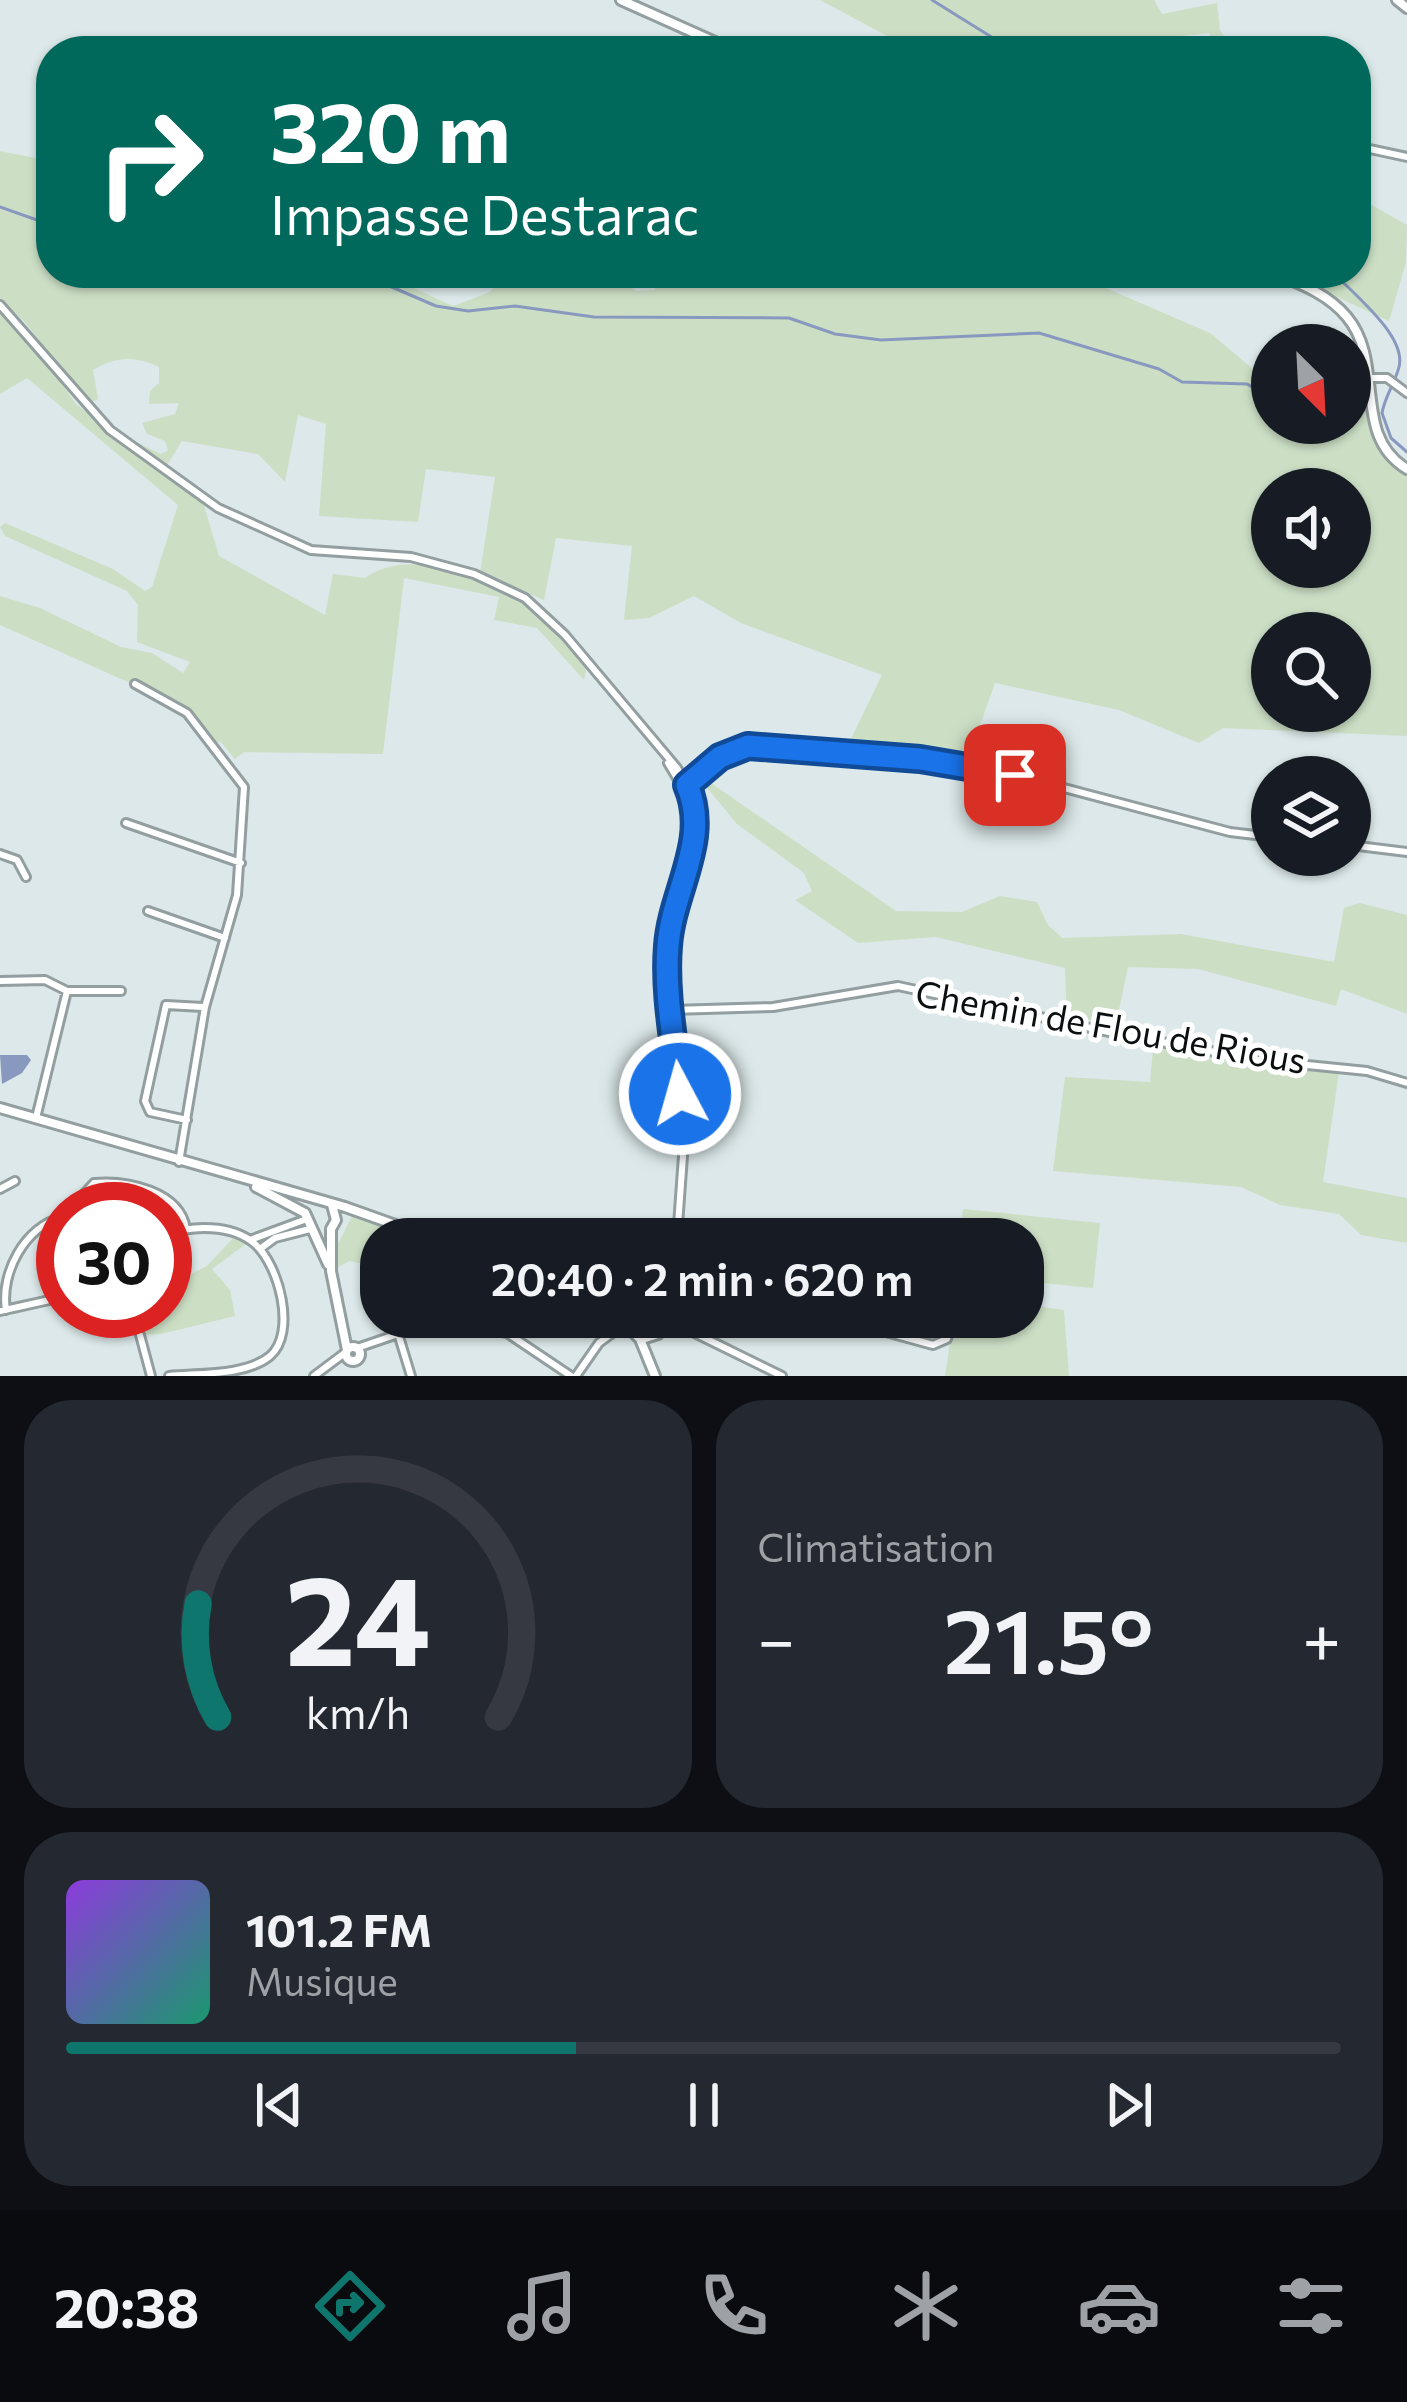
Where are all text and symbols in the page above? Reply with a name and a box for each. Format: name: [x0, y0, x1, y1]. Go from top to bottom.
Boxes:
text: 320 m: [270, 78, 511, 180]
icon: right: [72, 84, 228, 240]
text: Impasse Destarac: [270, 180, 699, 246]
north arrow: [1251, 324, 1371, 444]
map controls: [1251, 324, 1371, 876]
button: sound: [1251, 468, 1371, 588]
button: search: [1251, 612, 1371, 732]
pin: [964, 724, 1066, 826]
icon: arrive: [982, 742, 1048, 808]
button: layers: [1251, 756, 1371, 876]
street label: Chemin de Flou de Rious: [912, 969, 1310, 1081]
position arrow: [617, 1031, 743, 1157]
speed limit sign: 30: [36, 1182, 192, 1338]
text: 20:40 · 2 min · 620 m: [491, 1250, 913, 1305]
text: Climatisation: [758, 1522, 994, 1570]
text: 24: [285, 1539, 431, 1692]
text: 21.5°: [943, 1582, 1154, 1693]
text: −: [758, 1597, 795, 1678]
text: +: [1302, 1597, 1341, 1678]
text: km/h: [306, 1685, 410, 1738]
text: 101.2 FM: [246, 1901, 432, 1956]
text: Musique: [246, 1956, 398, 2004]
icon: previous: [246, 2072, 312, 2138]
icon: pause: [671, 2072, 737, 2138]
icon: next: [1096, 2072, 1162, 2138]
icon: directions: [308, 2264, 392, 2348]
icon: music: [500, 2264, 584, 2348]
icon: phone: [692, 2264, 776, 2348]
icon: climate: [884, 2264, 968, 2348]
icon: car: [1077, 2264, 1161, 2348]
icon: filters: [1269, 2264, 1353, 2348]
text: 20:38: [54, 2273, 200, 2339]

